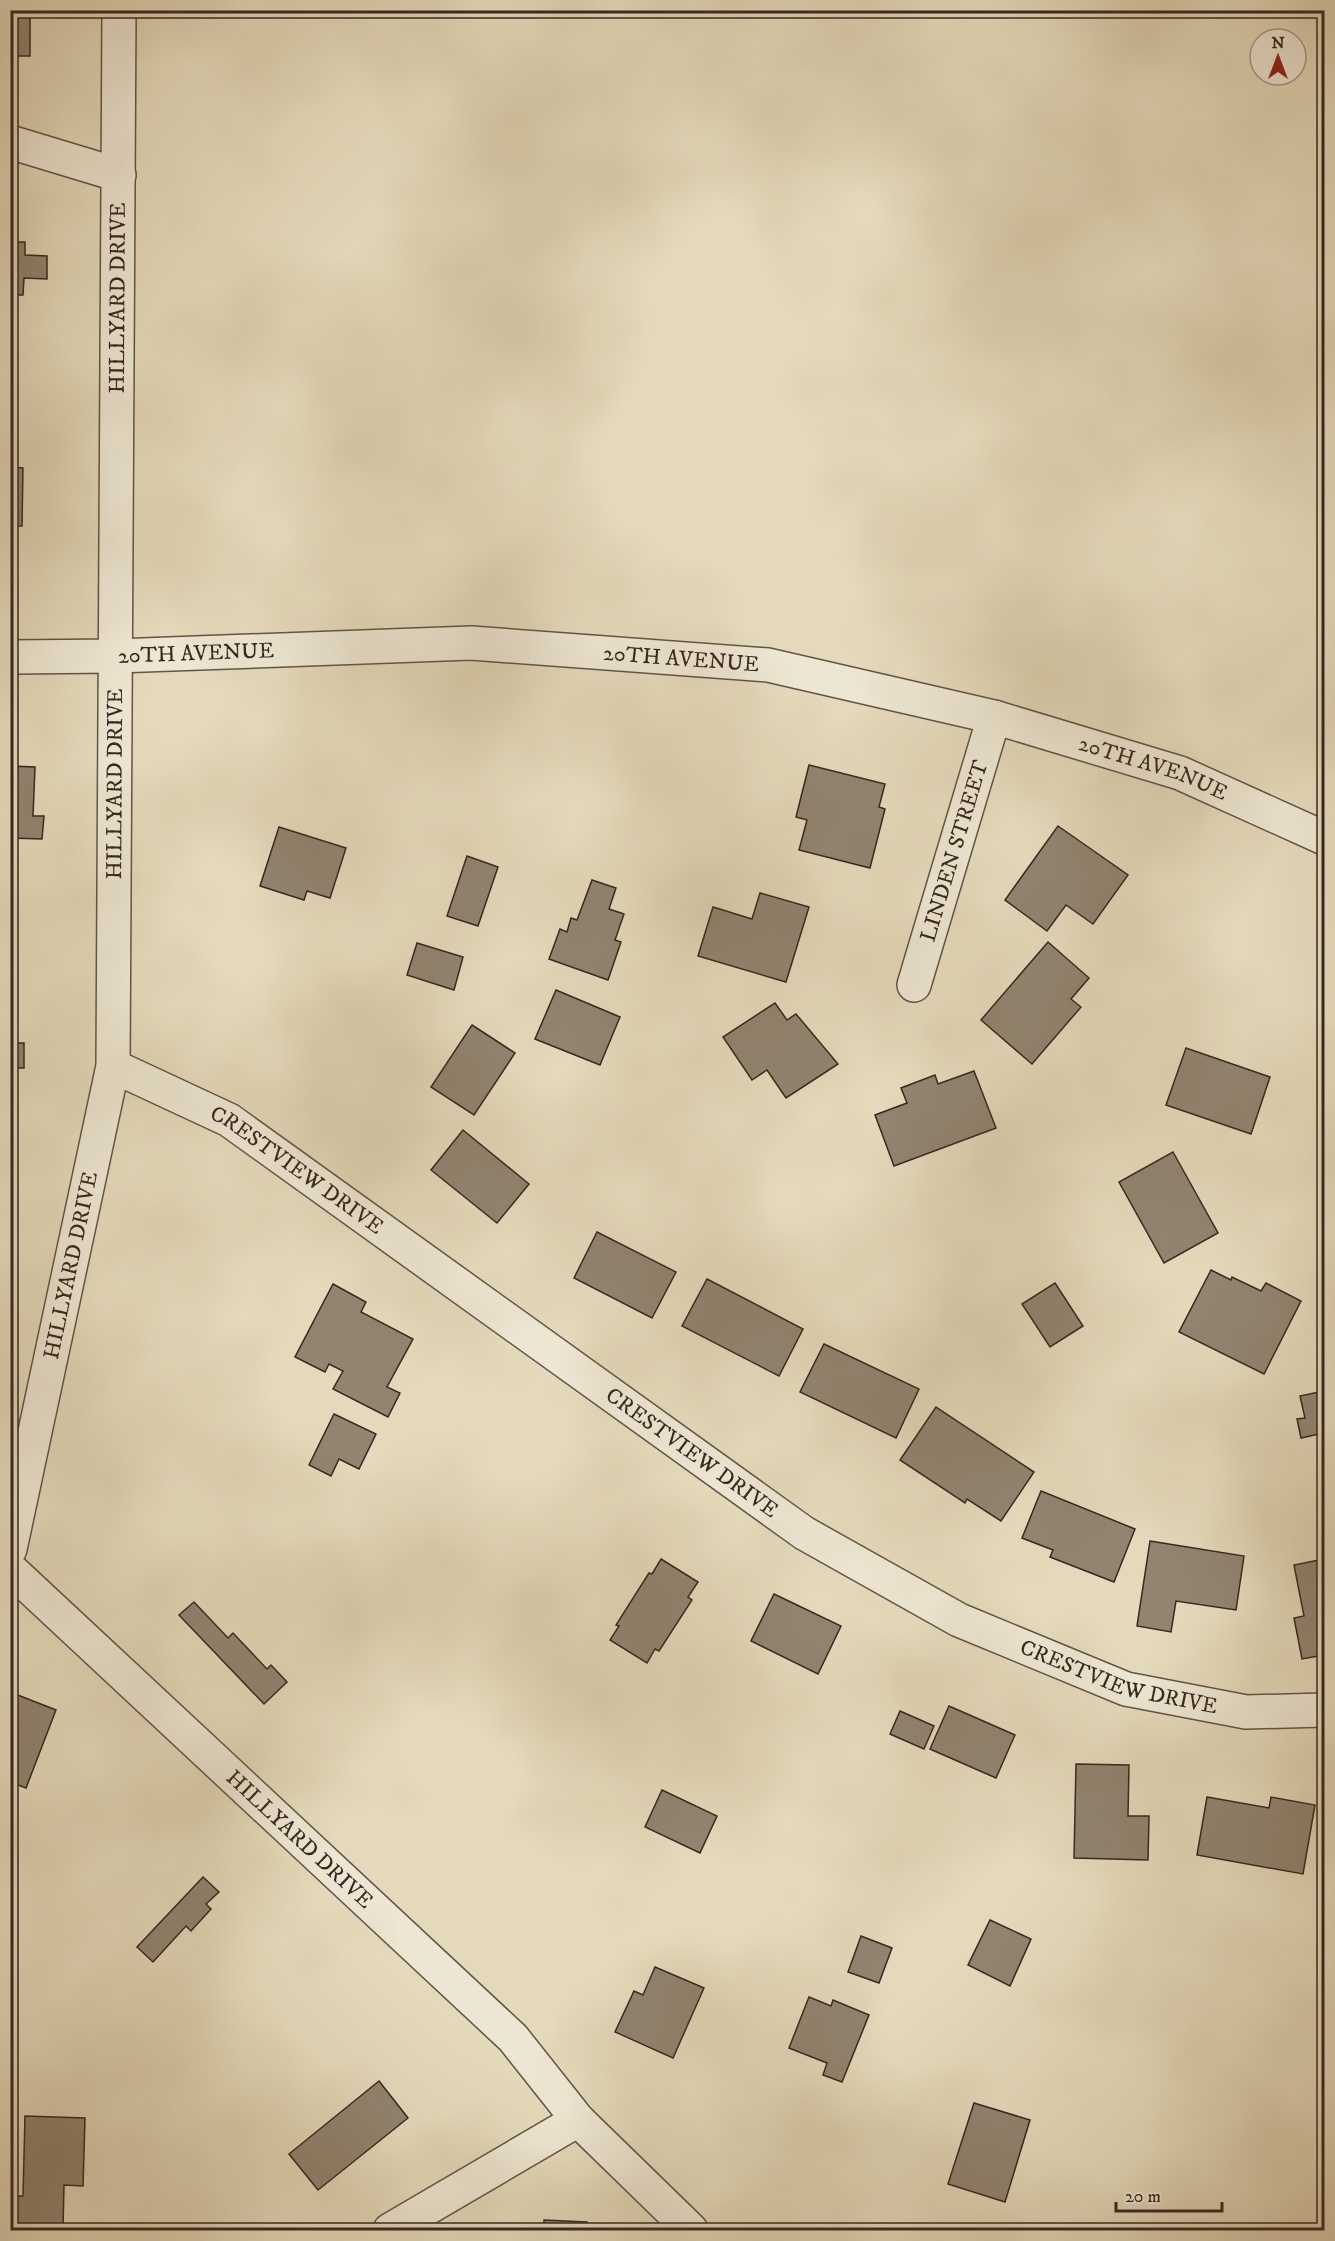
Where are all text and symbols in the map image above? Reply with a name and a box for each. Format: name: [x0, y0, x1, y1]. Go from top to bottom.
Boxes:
north arrow: [1248, 27, 1308, 87]
text: N: [1271, 33, 1285, 53]
street label: HILLYARD DRIVE: [103, 202, 131, 394]
street label: 20TH AVENUE: [117, 637, 274, 669]
street label: 20TH AVENUE: [602, 639, 760, 678]
street label: HILLYARD DRIVE: [101, 688, 129, 880]
street label: 20TH AVENUE: [1075, 730, 1232, 806]
street label: LINDEN STREET: [914, 757, 994, 945]
street label: CRESTVIEW DRIVE: [206, 1100, 389, 1240]
street label: HILLYARD DRIVE: [37, 1169, 104, 1362]
street label: CRESTVIEW DRIVE: [600, 1381, 784, 1524]
street label: CRESTVIEW DRIVE: [1016, 1633, 1220, 1720]
street label: HILLYARD DRIVE: [221, 1764, 379, 1914]
scale bar: [1116, 2175, 1222, 2213]
text: 20 m: [1125, 2186, 1161, 2208]

